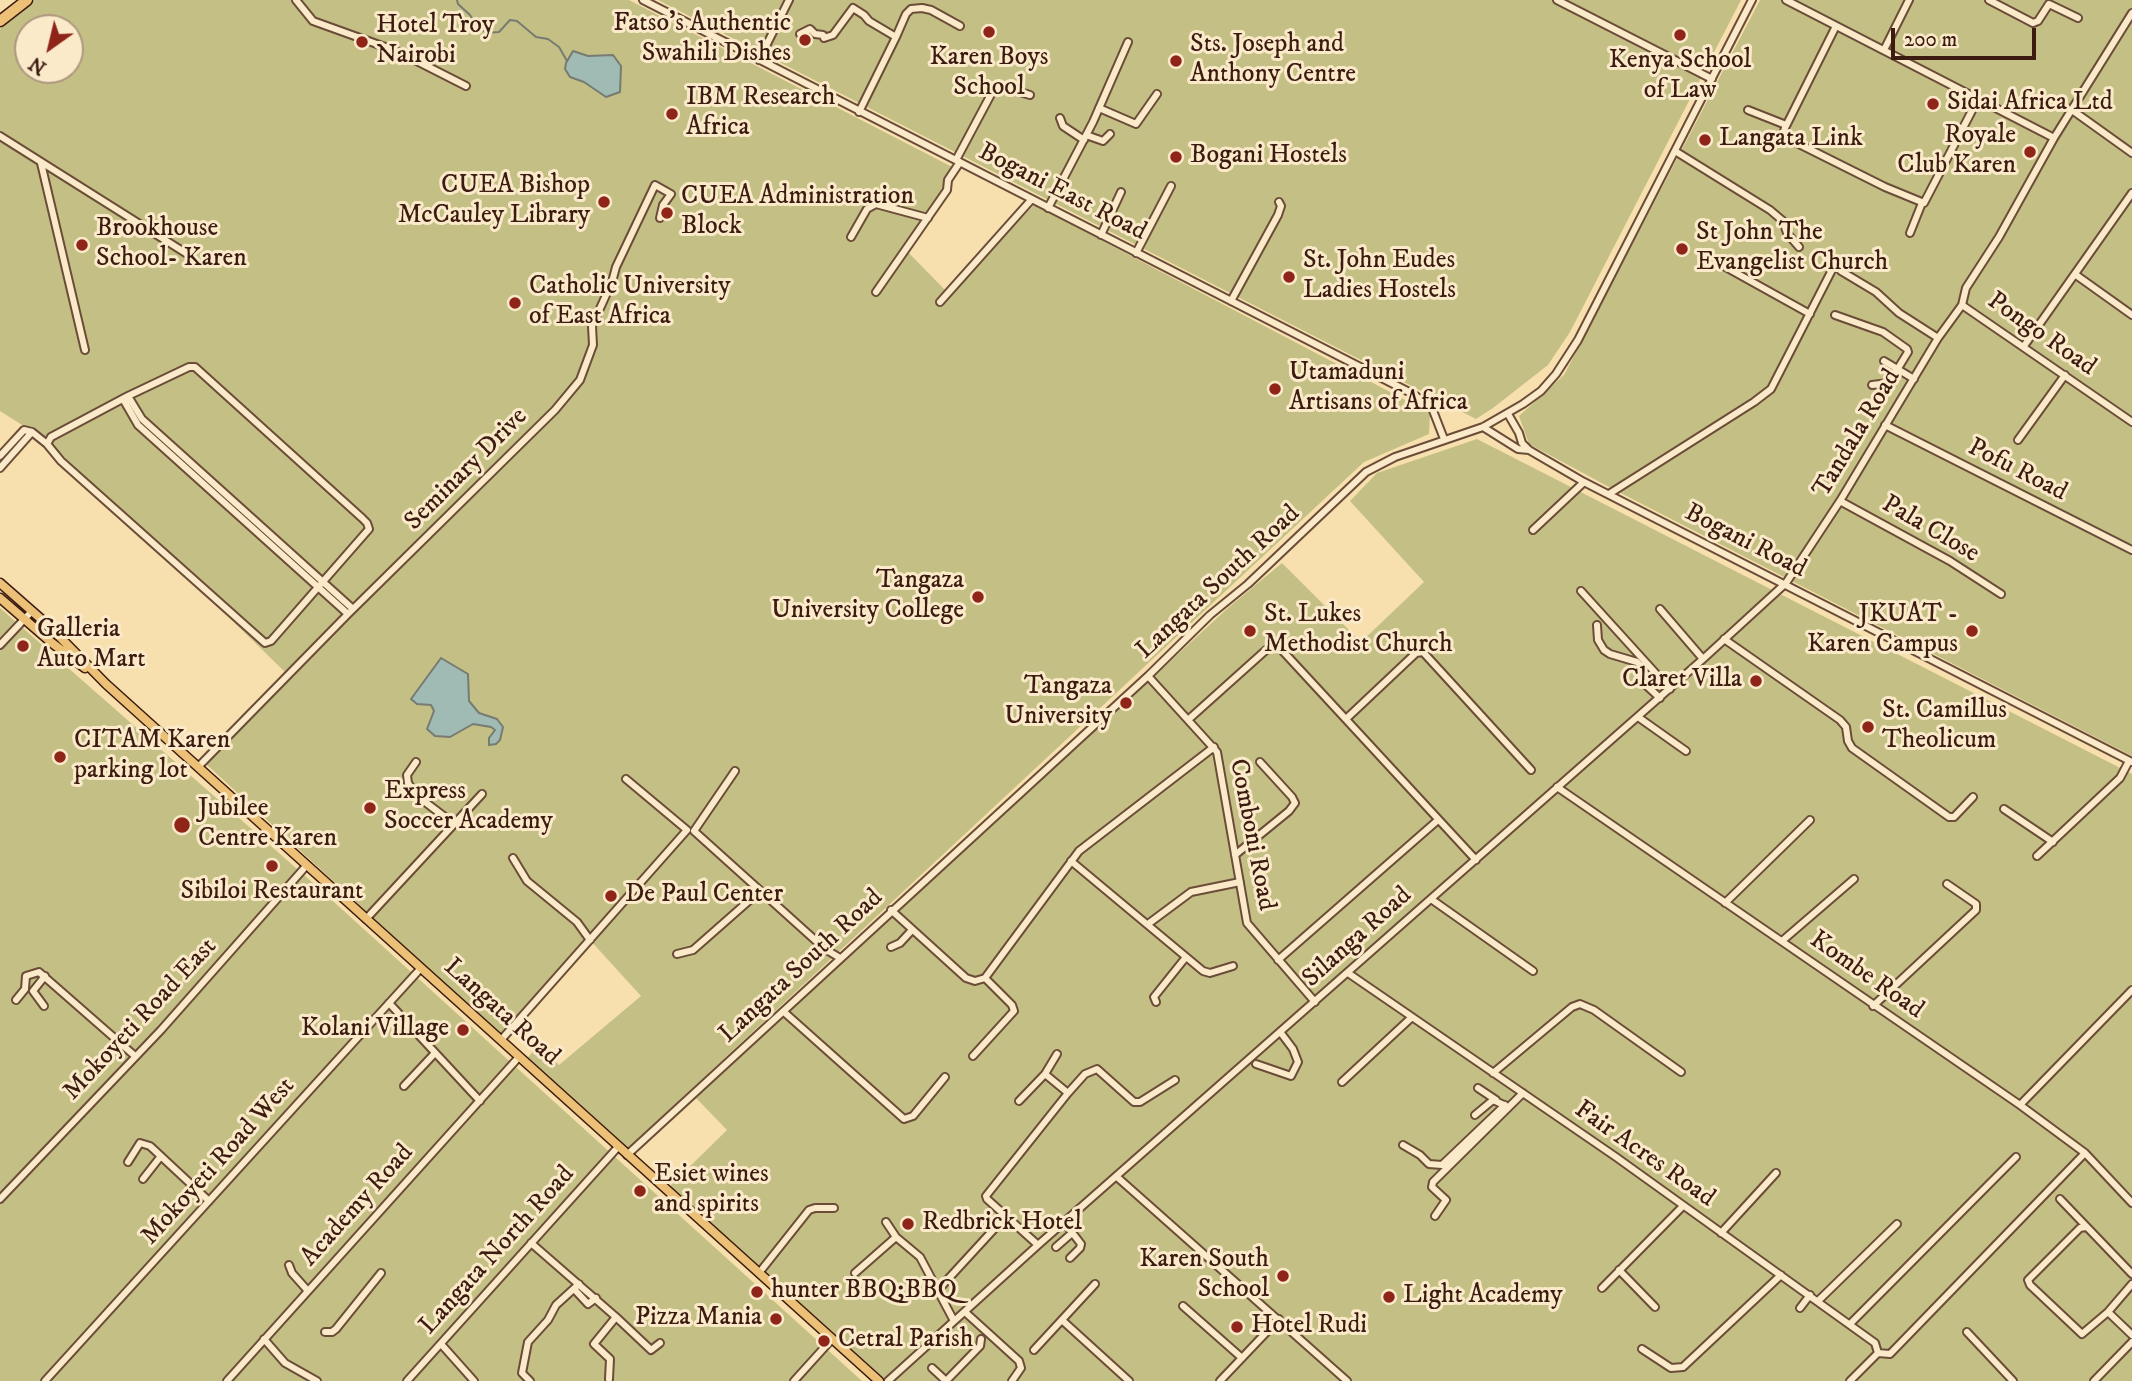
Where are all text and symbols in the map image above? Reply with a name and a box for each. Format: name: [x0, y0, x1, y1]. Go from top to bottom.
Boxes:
place label: Fatso's Authentic Swahili Dishes: [613, 9, 791, 70]
place label: Hotel Troy Nairobi: [376, 11, 494, 72]
north arrow: [14, 14, 84, 84]
scale bar: [1894, 14, 2039, 58]
marker: Karen Boys School: [981, 24, 997, 40]
marker: Kenya School of Law: [1672, 27, 1688, 43]
text: 200 m: [1904, 27, 1957, 53]
place label: Sts. Joseph and Anthony Centre: [1190, 30, 1356, 92]
marker: Fatso's Authentic Swahili Dishes: [797, 32, 813, 48]
marker: Hotel Troy Nairobi: [354, 34, 370, 50]
place label: Karen Boys School: [929, 43, 1049, 104]
place label: Kenya School of Law: [1609, 46, 1751, 108]
text: N: [25, 51, 51, 79]
marker: Sts. Joseph and Anthony Centre: [1168, 53, 1184, 69]
place label: IBM Research Africa: [686, 83, 835, 144]
place label: Sidai Africa Ltd: [1947, 88, 2113, 120]
marker: Sidai Africa Ltd: [1925, 96, 1941, 112]
marker: IBM Research Africa: [664, 106, 680, 122]
place label: Royale Club Karen: [1897, 121, 2016, 182]
place label: Langata Link: [1719, 124, 1863, 156]
marker: Langata Link: [1697, 132, 1713, 148]
street label: Bogani East Road: [973, 137, 1151, 249]
place label: Bogani Hostels: [1190, 141, 1347, 173]
marker: Royale Club Karen: [2022, 144, 2038, 160]
marker: Bogani Hostels: [1168, 149, 1184, 165]
place label: CUEA Bishop McCauley Library: [398, 171, 590, 232]
place label: CUEA Administration Block: [681, 182, 914, 244]
marker: CUEA Bishop McCauley Library: [596, 194, 612, 210]
marker: CUEA Administration Block: [659, 205, 675, 221]
place label: Brookhouse School- Karen: [96, 214, 247, 276]
place label: St John The Evangelist Church: [1696, 218, 1888, 280]
marker: Brookhouse School- Karen: [74, 237, 90, 253]
marker: St John The Evangelist Church: [1674, 241, 1690, 257]
place label: St. John Eudes Ladies Hostels: [1303, 246, 1456, 308]
marker: St. John Eudes Ladies Hostels: [1281, 269, 1297, 285]
place label: Catholic University of East Africa: [529, 272, 731, 334]
street label: Pongo Road: [1981, 286, 2101, 384]
marker: Catholic University of East Africa: [507, 295, 523, 311]
place label: Utamaduni Artisans of Africa: [1289, 358, 1468, 420]
street label: Tandala Road: [1807, 364, 1909, 504]
marker: Utamaduni Artisans of Africa: [1267, 381, 1283, 397]
street label: Seminary Drive: [399, 402, 535, 538]
street label: Pofu Road: [1962, 433, 2072, 509]
street label: Pala Close: [1876, 490, 1984, 570]
street label: Bogani Road: [1679, 498, 1811, 586]
street label: Langata South Road: [1131, 499, 1307, 667]
place label: Tangaza University College: [771, 566, 964, 628]
marker: Tangaza University College: [970, 589, 986, 605]
place label: St. Lukes Methodist Church: [1264, 600, 1453, 662]
place label: JKUAT - Karen Campus: [1807, 600, 1958, 662]
place label: Galleria Auto Mart: [37, 615, 145, 676]
marker: St. Lukes Methodist Church: [1242, 623, 1258, 639]
marker: JKUAT - Karen Campus: [1964, 623, 1980, 639]
marker: Galleria Auto Mart: [15, 638, 31, 654]
place label: Claret Villa: [1622, 665, 1742, 697]
place label: Tangaza University: [1004, 672, 1112, 734]
marker: Claret Villa: [1748, 673, 1764, 689]
marker: Tangaza University: [1118, 695, 1134, 711]
place label: St. Camillus Theolicum: [1882, 696, 2007, 758]
marker: St. Camillus Theolicum: [1860, 719, 1876, 735]
place label: CITAM Karen parking lot: [74, 726, 230, 788]
marker: CITAM Karen parking lot: [52, 749, 68, 765]
street label: Comboni Road: [1221, 756, 1281, 914]
place label: Express Soccer Academy: [384, 777, 553, 838]
place label: Jubilee Centre Karen: [198, 794, 337, 856]
marker: Express Soccer Academy: [362, 800, 378, 816]
marker: Jubilee Centre Karen: [172, 815, 192, 835]
marker: Sibiloi Restaurant: [264, 858, 280, 874]
place label: Sibiloi Restaurant: [181, 877, 363, 909]
place label: De Paul Center: [625, 880, 783, 912]
street label: Silanga Road: [1297, 881, 1419, 995]
street label: Langata South Road: [714, 883, 890, 1051]
marker: De Paul Center: [603, 888, 619, 904]
street label: Kombe Road: [1803, 925, 1929, 1027]
street label: Mokoyeti Road East: [58, 932, 224, 1108]
street label: Langata Road: [436, 953, 566, 1073]
place label: Kolani Village: [301, 1014, 449, 1046]
marker: Kolani Village: [455, 1022, 471, 1038]
street label: Mokoyeti Road West: [136, 1072, 302, 1252]
street label: Fair Acres Road: [1568, 1095, 1720, 1215]
street label: Academy Road: [295, 1138, 421, 1274]
street label: Langata North Road: [414, 1160, 582, 1342]
place label: Esiet wines and spirits: [654, 1160, 769, 1222]
marker: Esiet wines and spirits: [632, 1183, 648, 1199]
place label: Redbrick Hotel: [922, 1208, 1082, 1240]
marker: Redbrick Hotel: [900, 1216, 916, 1232]
place label: Karen South School: [1139, 1245, 1269, 1306]
marker: Karen South School: [1275, 1268, 1291, 1284]
place label: hunter BBQ;BBQ: [771, 1276, 957, 1308]
place label: Light Academy: [1403, 1281, 1563, 1313]
marker: hunter BBQ;BBQ: [749, 1284, 765, 1300]
marker: Light Academy: [1381, 1289, 1397, 1305]
place label: Pizza Mania: [635, 1303, 762, 1335]
marker: Pizza Mania: [768, 1311, 784, 1327]
place label: Hotel Rudi: [1251, 1311, 1367, 1343]
marker: Hotel Rudi: [1229, 1319, 1245, 1335]
place label: Cetral Parish: [838, 1325, 973, 1357]
marker: Cetral Parish: [816, 1333, 832, 1349]

